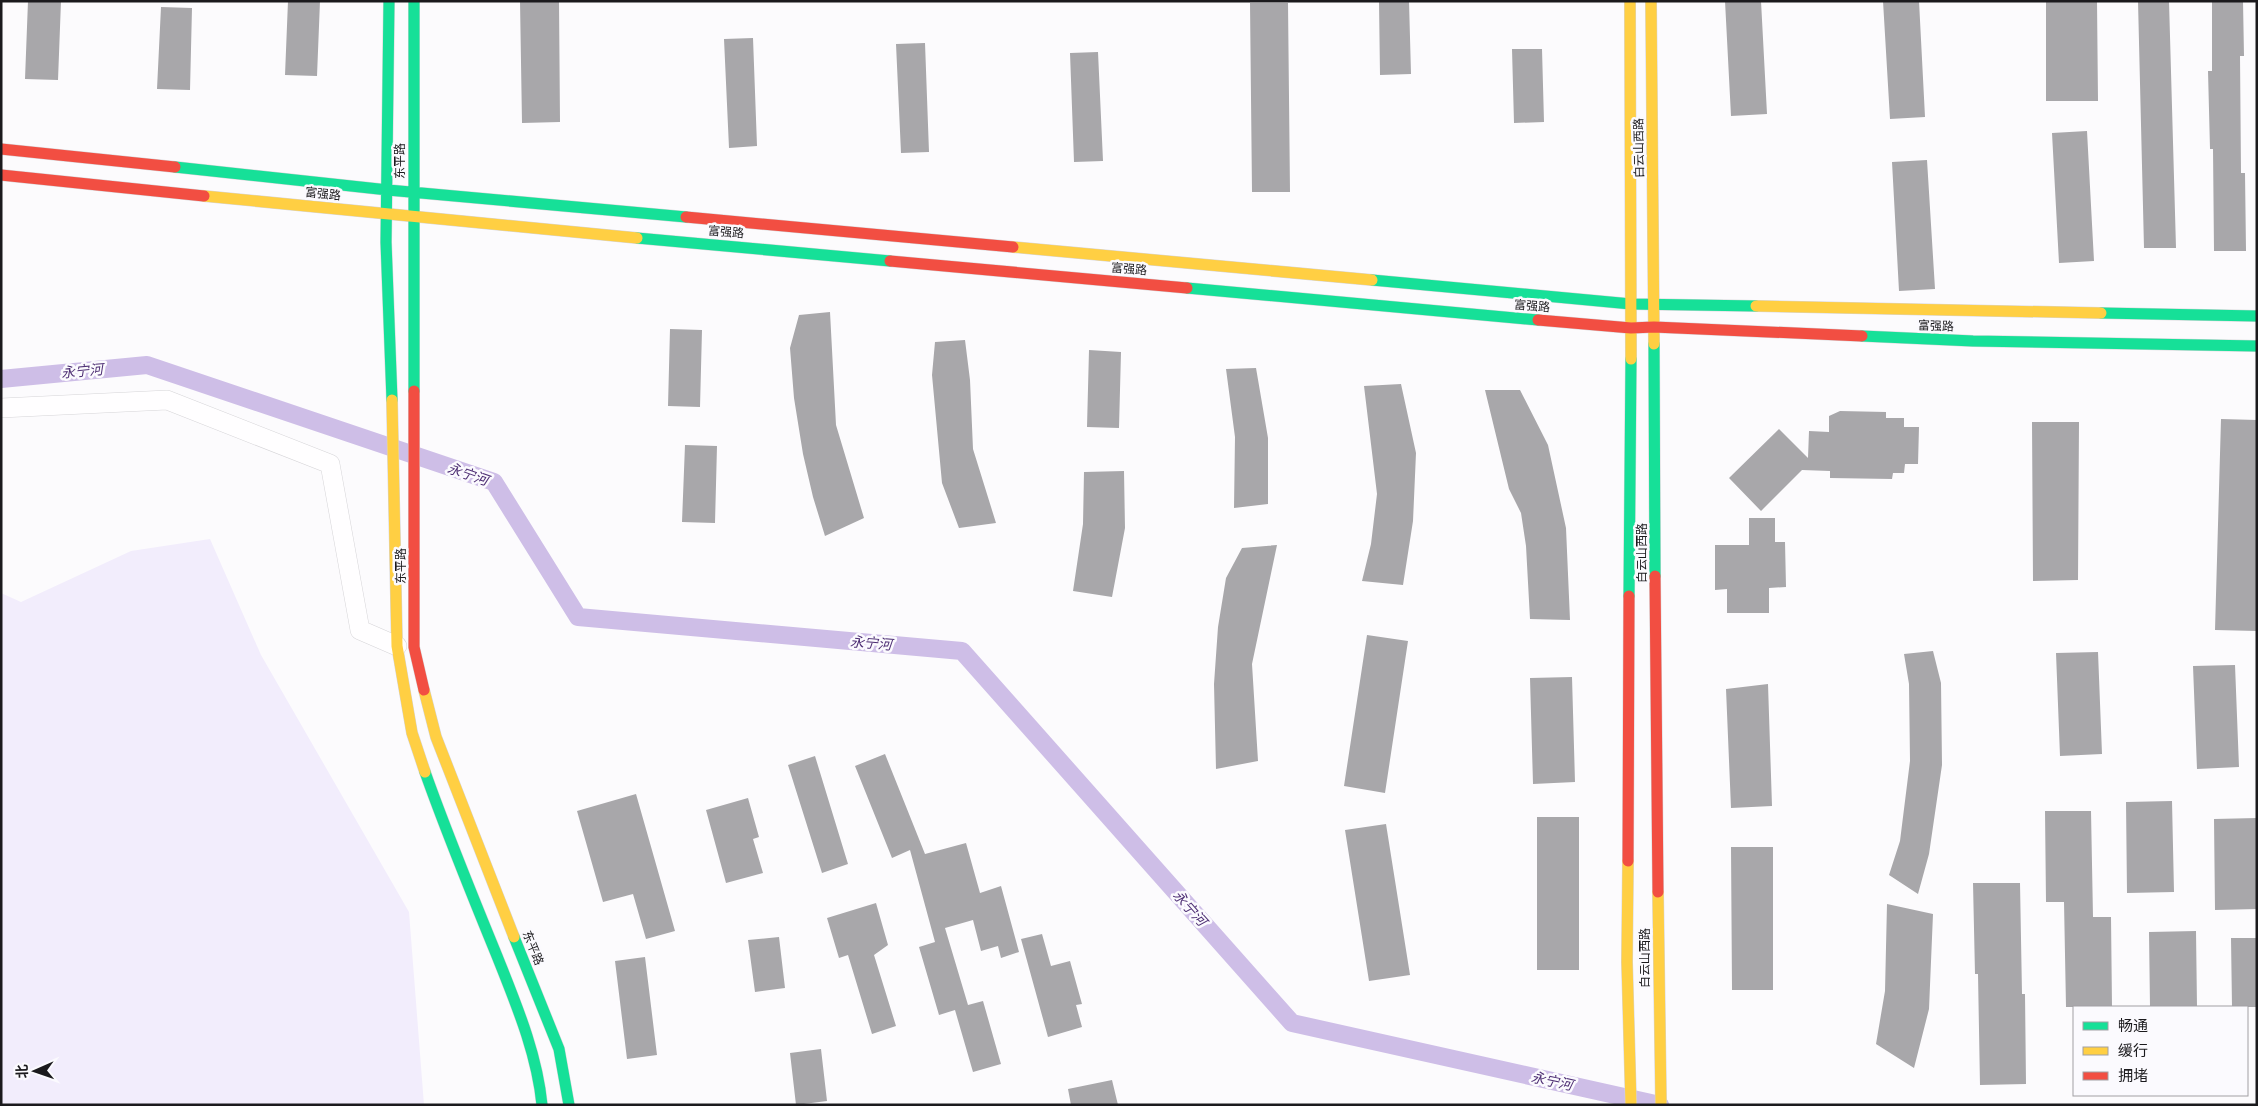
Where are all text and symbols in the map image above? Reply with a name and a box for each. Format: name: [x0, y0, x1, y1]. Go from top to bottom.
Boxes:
street label: 白云山西路: [1630, 118, 1646, 178]
street label: 东平路: [392, 143, 406, 179]
street label: 富强路: [304, 184, 342, 202]
street label: 富强路: [708, 222, 745, 240]
street label: 富强路: [1111, 259, 1148, 277]
street label: 富强路: [1514, 296, 1551, 314]
street label: 富强路: [1918, 317, 1954, 333]
water label: 永宁河: [60, 360, 107, 381]
water label: 永宁河: [446, 459, 494, 489]
street label: 白云山西路: [1634, 523, 1648, 583]
street label: 东平路: [393, 548, 407, 584]
water label: 永宁河: [849, 632, 896, 653]
water label: 永宁河: [1170, 886, 1213, 931]
street label: 东平路: [521, 928, 547, 967]
street label: 白云山西路: [1637, 928, 1651, 988]
legend: [2073, 1006, 2248, 1096]
text: 畅通: [2118, 1016, 2148, 1034]
text: 缓行: [2118, 1041, 2148, 1059]
north arrow: [10, 1046, 60, 1096]
text: 北: [13, 1064, 30, 1079]
text: 拥堵: [2118, 1066, 2148, 1084]
water label: 永宁河: [1530, 1068, 1577, 1094]

